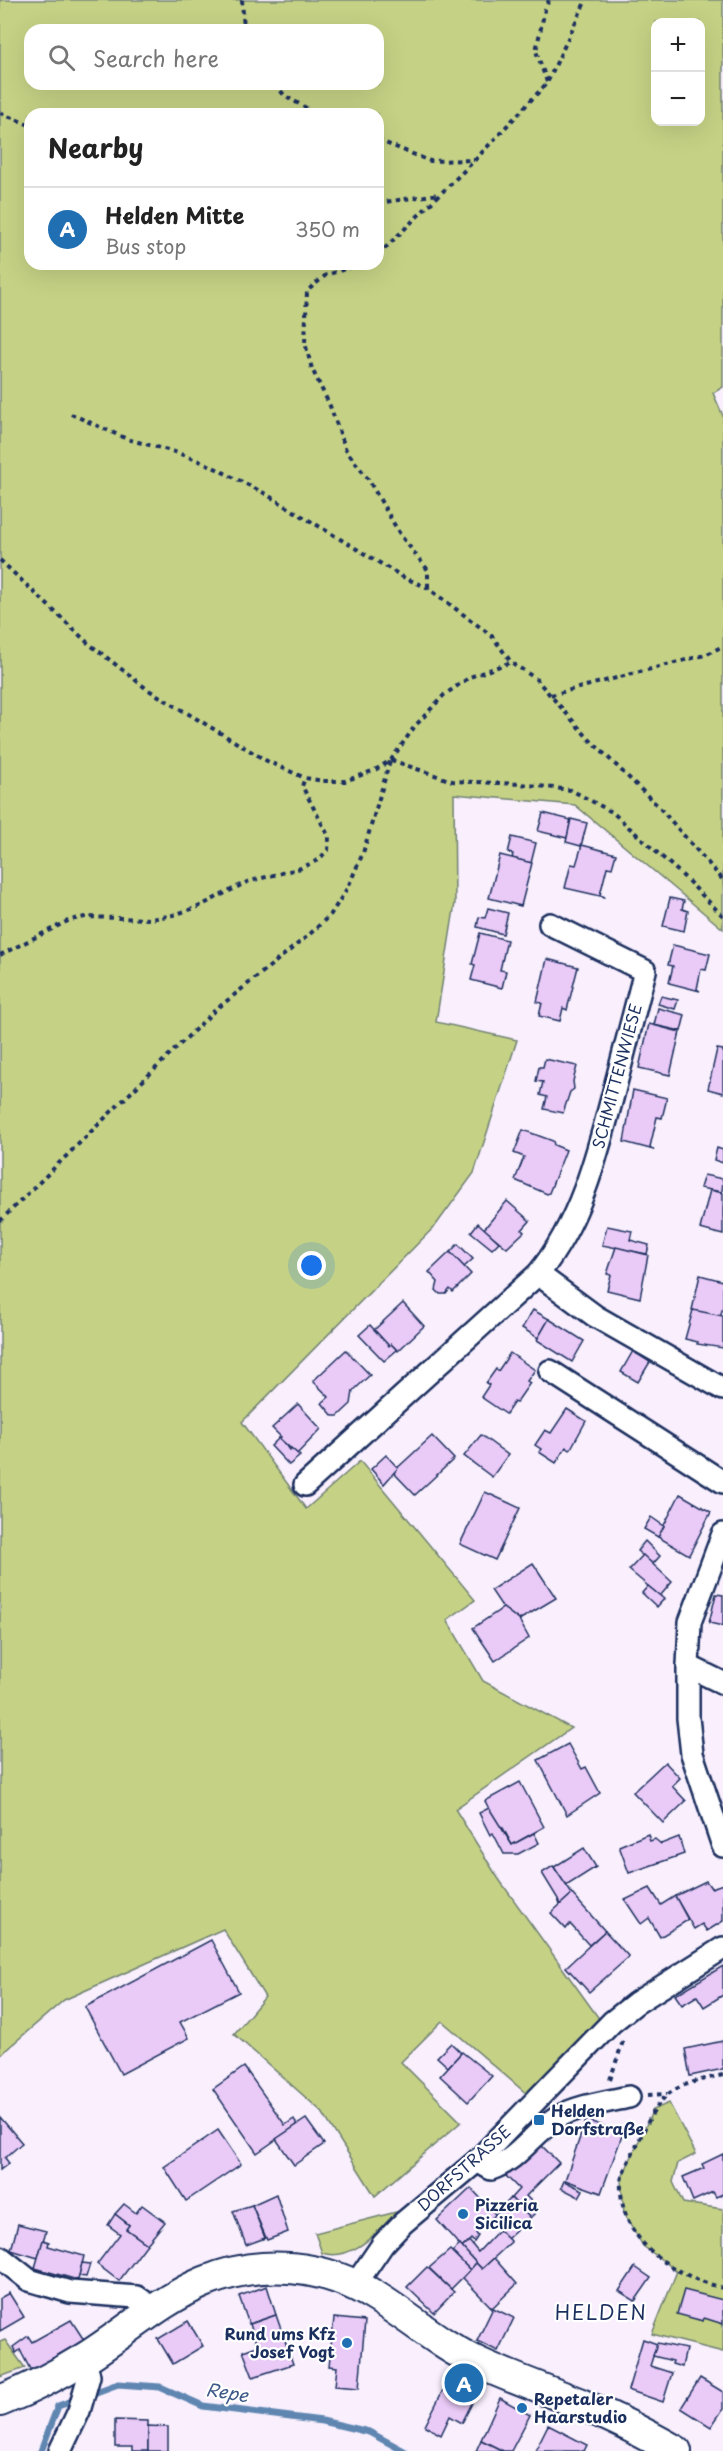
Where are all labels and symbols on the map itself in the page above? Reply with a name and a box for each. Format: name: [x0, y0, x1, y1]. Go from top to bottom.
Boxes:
street label: SCHMITTENWIESE: [585, 1001, 647, 1151]
your location: [297, 1251, 326, 1280]
place label: Helden Dorfstraße: [551, 2098, 645, 2140]
marker: Helden Dorfstraße: [532, 2113, 546, 2127]
street label: DORFSTRASSE: [411, 2119, 515, 2216]
place label: Pizzeria Sicilica: [475, 2192, 539, 2234]
marker: Pizzeria Sicilica: [456, 2207, 470, 2221]
district label: HELDEN: [555, 2297, 647, 2327]
place label: Rund ums Kfz Josef Vogt: [224, 2321, 335, 2363]
marker: Rund ums Kfz Josef Vogt: [340, 2336, 354, 2350]
pin: A: [444, 2360, 484, 2406]
water label: Repe: [204, 2375, 251, 2408]
place label: Repetaler Haarstudio: [534, 2386, 627, 2428]
marker: Repetaler Haarstudio: [515, 2401, 529, 2415]

